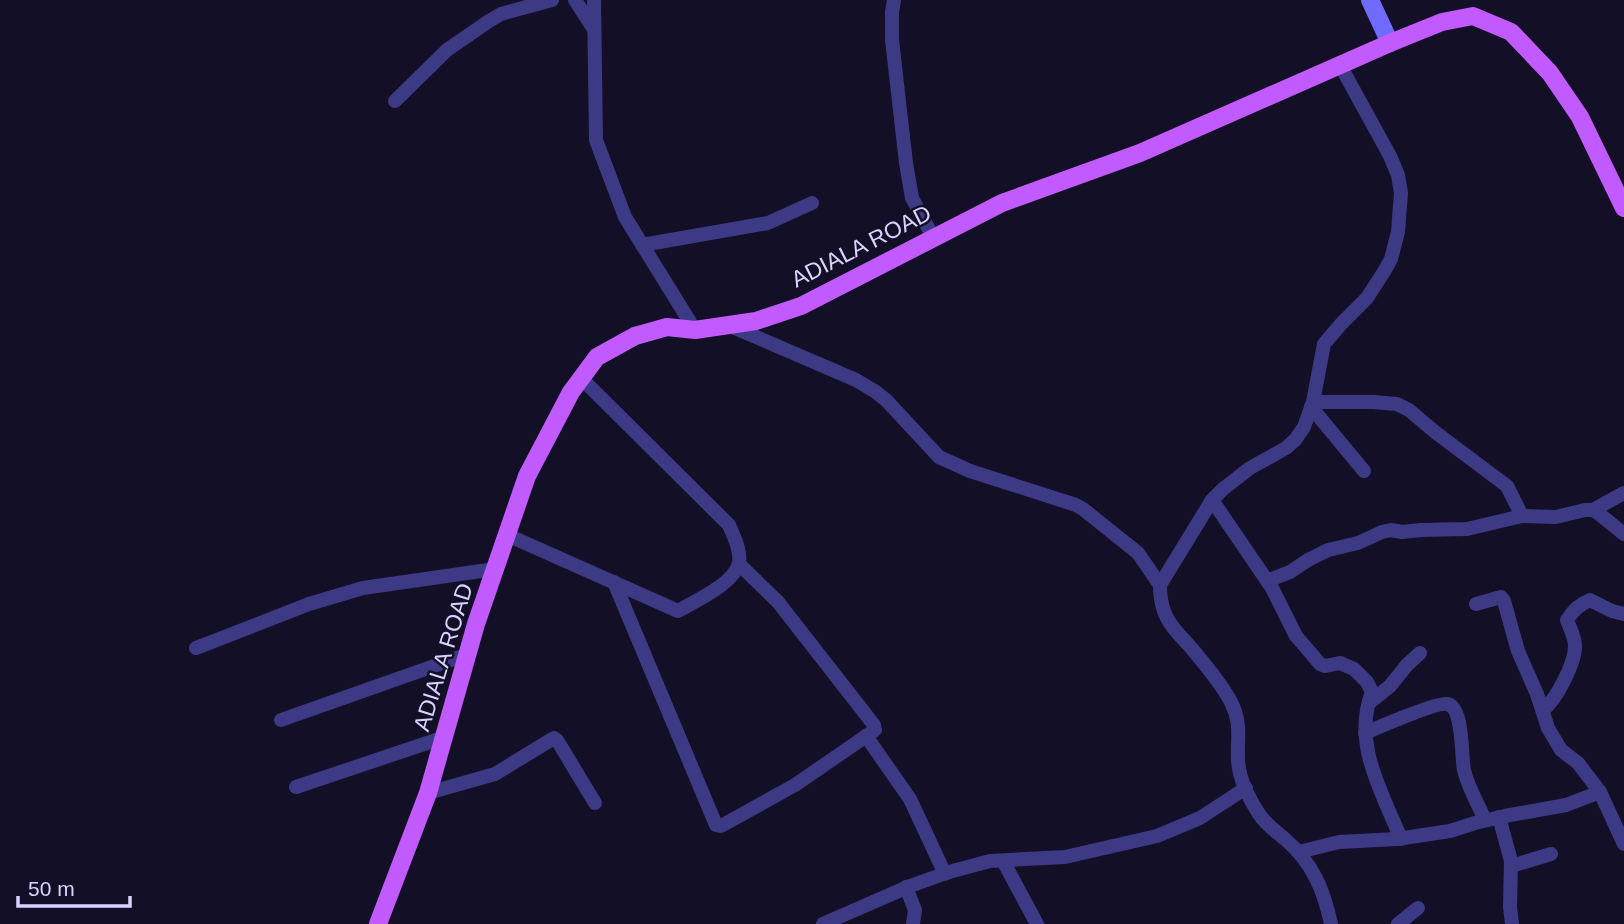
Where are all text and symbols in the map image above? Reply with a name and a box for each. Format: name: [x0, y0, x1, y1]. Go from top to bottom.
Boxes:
street label: ADIALA ROAD: [787, 200, 935, 292]
street label: ADIALA ROAD: [408, 580, 478, 734]
scale bar: [18, 864, 130, 908]
text: 50 m: [28, 877, 75, 900]

